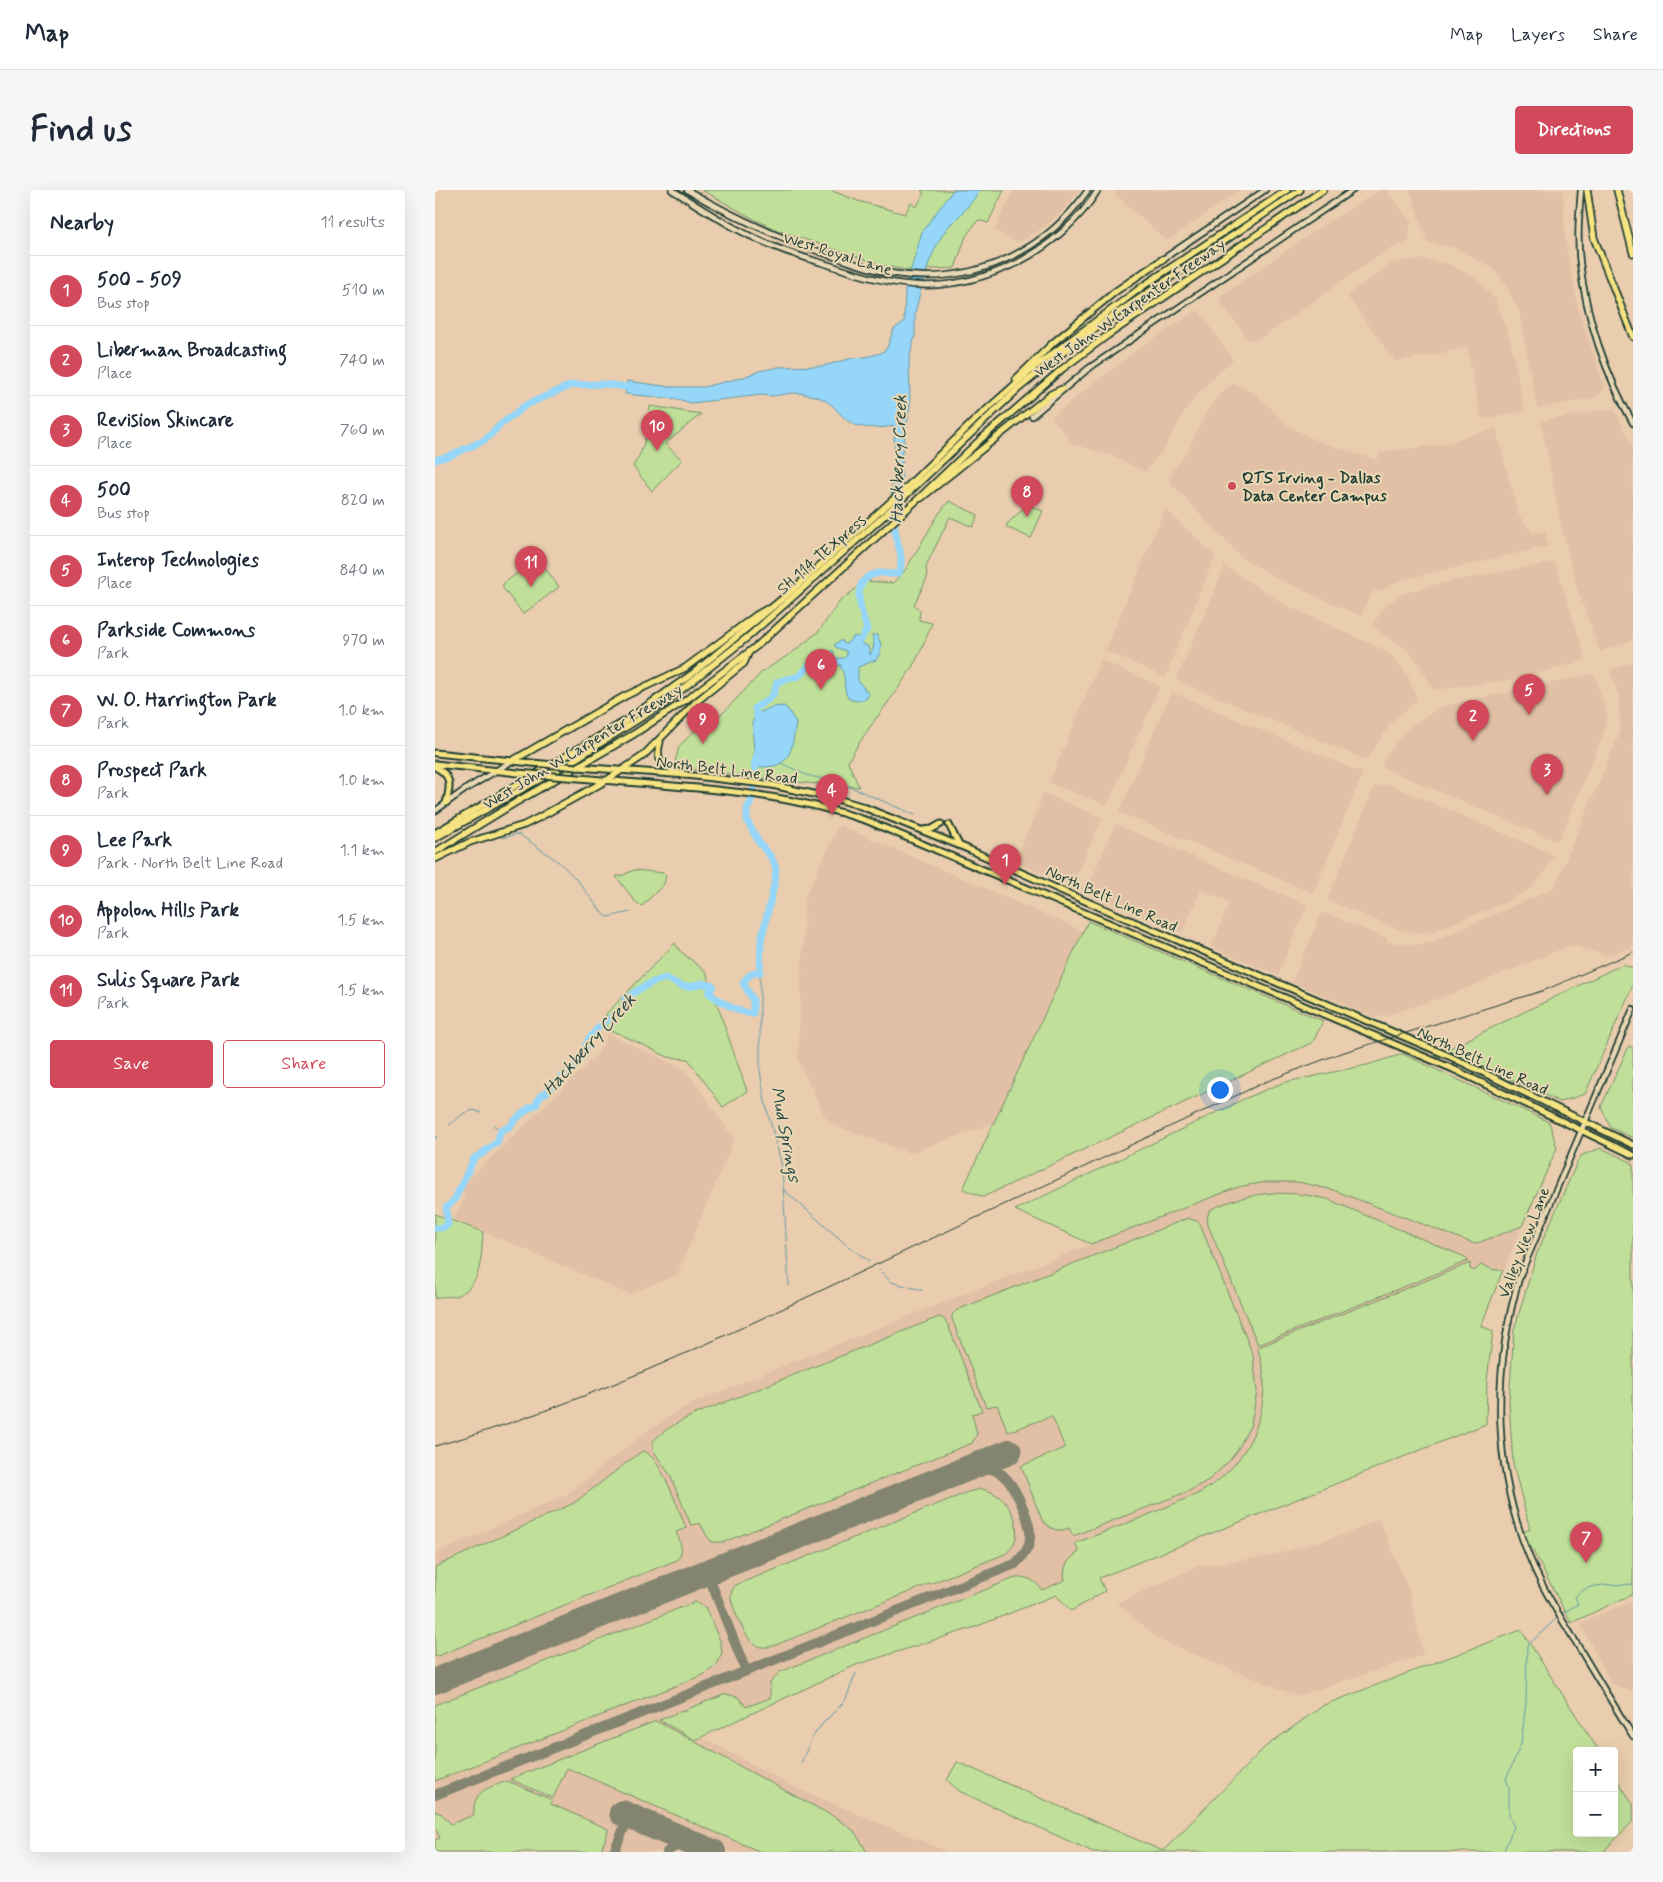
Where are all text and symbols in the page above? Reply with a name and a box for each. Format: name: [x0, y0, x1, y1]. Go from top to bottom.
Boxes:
text: Map: [25, 19, 69, 50]
text: Map: [1450, 23, 1483, 47]
text: Layers: [1511, 23, 1565, 47]
text: Share: [1593, 23, 1638, 47]
button: Directions: [1515, 106, 1633, 154]
text: Find us: [30, 107, 132, 153]
text: Nearby: [50, 209, 114, 237]
text: 11 results: [320, 212, 385, 233]
street label: West Royal Lane: [780, 228, 895, 281]
street label: West John W Carpenter Freeway: [1030, 234, 1230, 382]
text: 500 - 509: [97, 268, 182, 293]
text: 1: [62, 280, 70, 301]
text: 510 m: [342, 280, 385, 301]
text: Bus stop: [97, 293, 150, 314]
text: Liberman Broadcasting: [97, 338, 287, 363]
text: 2: [62, 350, 70, 371]
text: 740 m: [339, 350, 385, 371]
text: Place: [97, 363, 132, 384]
water label: Hackberry Creek: [885, 394, 913, 524]
text: Revision Skincare: [97, 408, 234, 433]
pin: 10: [641, 410, 673, 451]
text: 3: [62, 420, 70, 441]
text: 760 m: [340, 420, 385, 441]
text: Place: [97, 433, 132, 454]
place label: QTS Irving - Dallas Data Center Campus: [1242, 468, 1388, 507]
pin: 8: [1011, 476, 1043, 517]
text: 500: [97, 478, 131, 503]
marker: QTS Irving - Dallas Data Center Campus: [1226, 480, 1238, 492]
text: 4: [61, 490, 71, 511]
text: 820 m: [341, 490, 385, 511]
text: Bus stop: [97, 503, 150, 524]
street label: SH 114 TEXpress: [773, 510, 871, 600]
pin: 11: [515, 546, 547, 587]
text: Interop Technologies: [97, 548, 259, 573]
text: 5: [61, 560, 71, 581]
text: 840 m: [340, 560, 385, 581]
text: Place: [97, 573, 132, 594]
text: Parkside Commons: [97, 618, 255, 643]
text: 6: [62, 630, 70, 651]
text: 970 m: [342, 630, 385, 651]
text: Park: [97, 643, 129, 664]
pin: 6: [805, 649, 837, 690]
pin: 5: [1513, 674, 1545, 715]
street label: West John W Carpenter Freeway: [479, 679, 686, 815]
text: W. O. Harrington Park: [97, 688, 277, 713]
text: 7: [61, 700, 71, 721]
text: 1.0 km: [338, 700, 385, 721]
pin: 2: [1457, 700, 1489, 741]
pin: 9: [687, 703, 719, 744]
text: Park: [97, 713, 129, 734]
street label: North Belt Line Road: [655, 751, 799, 790]
pin: 3: [1531, 754, 1563, 795]
text: Prospect Park: [97, 758, 207, 783]
text: 8: [61, 770, 71, 791]
text: 1.0 km: [338, 770, 385, 791]
pin: 4: [816, 774, 848, 815]
text: Park: [97, 783, 129, 804]
text: Lee Park: [97, 828, 172, 853]
text: 9: [62, 840, 70, 861]
text: 1.1 km: [340, 840, 385, 861]
pin: 1: [989, 844, 1021, 885]
text: Park · North Belt Line Road: [97, 853, 283, 874]
street label: North Belt Line Road: [1042, 861, 1181, 938]
text: Appolon Hills Park: [97, 898, 239, 923]
text: 10: [58, 910, 74, 931]
text: 1.5 km: [337, 910, 385, 931]
text: Park: [97, 923, 129, 944]
text: Sulis Square Park: [97, 968, 240, 993]
text: 11: [59, 980, 73, 1001]
text: 1.5 km: [337, 980, 385, 1001]
water label: Hackberry Creek: [538, 989, 642, 1101]
text: Park: [97, 993, 129, 1014]
street label: North Belt Line Road: [1414, 1022, 1551, 1101]
button: Save: [50, 1040, 213, 1088]
button: Share: [223, 1040, 385, 1088]
your location: [1207, 1077, 1233, 1103]
water label: Mud Springs: [764, 1084, 806, 1186]
street label: Valley View Lane: [1494, 1184, 1555, 1301]
pin: 7: [1570, 1522, 1602, 1563]
map controls: [1573, 1747, 1618, 1837]
button: +: [1573, 1747, 1618, 1792]
button: −: [1573, 1792, 1618, 1837]

